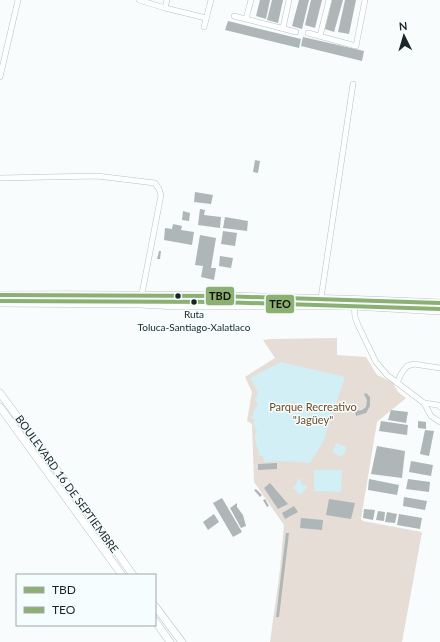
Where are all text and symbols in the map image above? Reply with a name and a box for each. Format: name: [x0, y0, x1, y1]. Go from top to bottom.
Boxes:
north arrow: [384, 16, 424, 56]
text: N: [398, 19, 408, 32]
line badge: TBD: [205, 286, 235, 306]
text: TBD: [209, 289, 231, 302]
unlabelled marker: [173, 291, 183, 301]
line badge: TEO: [265, 294, 295, 314]
marker: Ruta Toluca-Santiago-Xalatlaco: [189, 297, 199, 307]
text: TEO: [269, 297, 291, 310]
place label: Ruta Toluca-Santiago-Xalatlaco: [138, 308, 251, 333]
park label: Parque Recreativo "Jagüey": [269, 400, 357, 426]
street label: BOULEVARD 16 DE SEPTIEMBRE: [13, 412, 122, 555]
legend: [16, 574, 156, 626]
text: TBD: [52, 582, 76, 597]
text: TEO: [52, 602, 76, 617]

